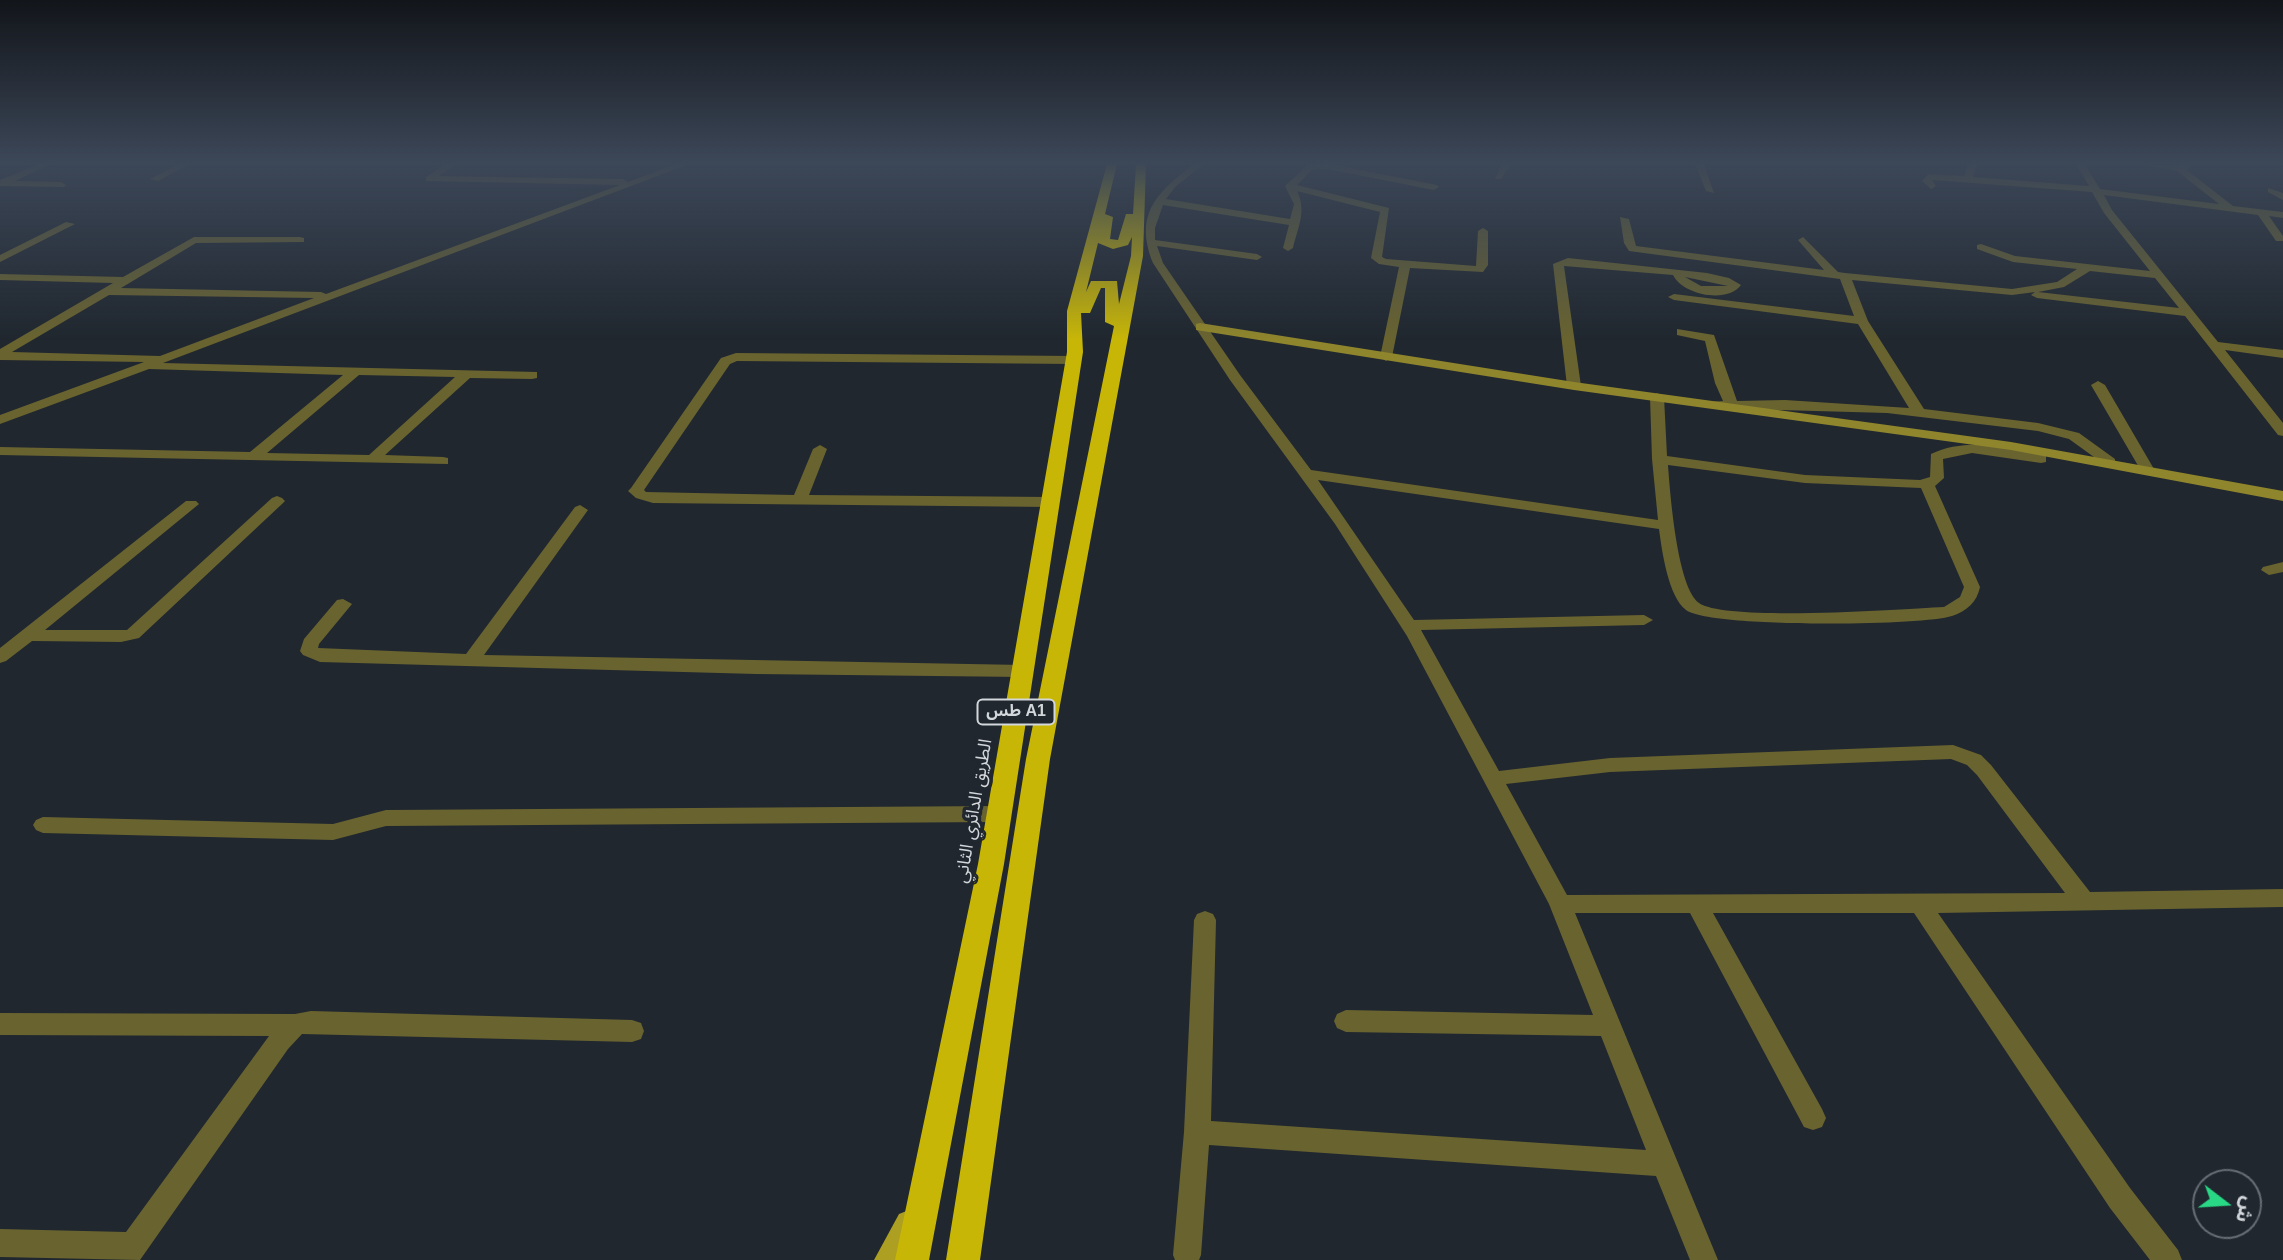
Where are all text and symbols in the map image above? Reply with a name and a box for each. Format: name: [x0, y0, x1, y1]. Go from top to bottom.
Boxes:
road number: طس A1: [978, 699, 1054, 724]
street label: الطريق الدائري الثاني: [951, 737, 997, 885]
north arrow: [2192, 1169, 2262, 1239]
text: ش: [2232, 1194, 2259, 1225]

